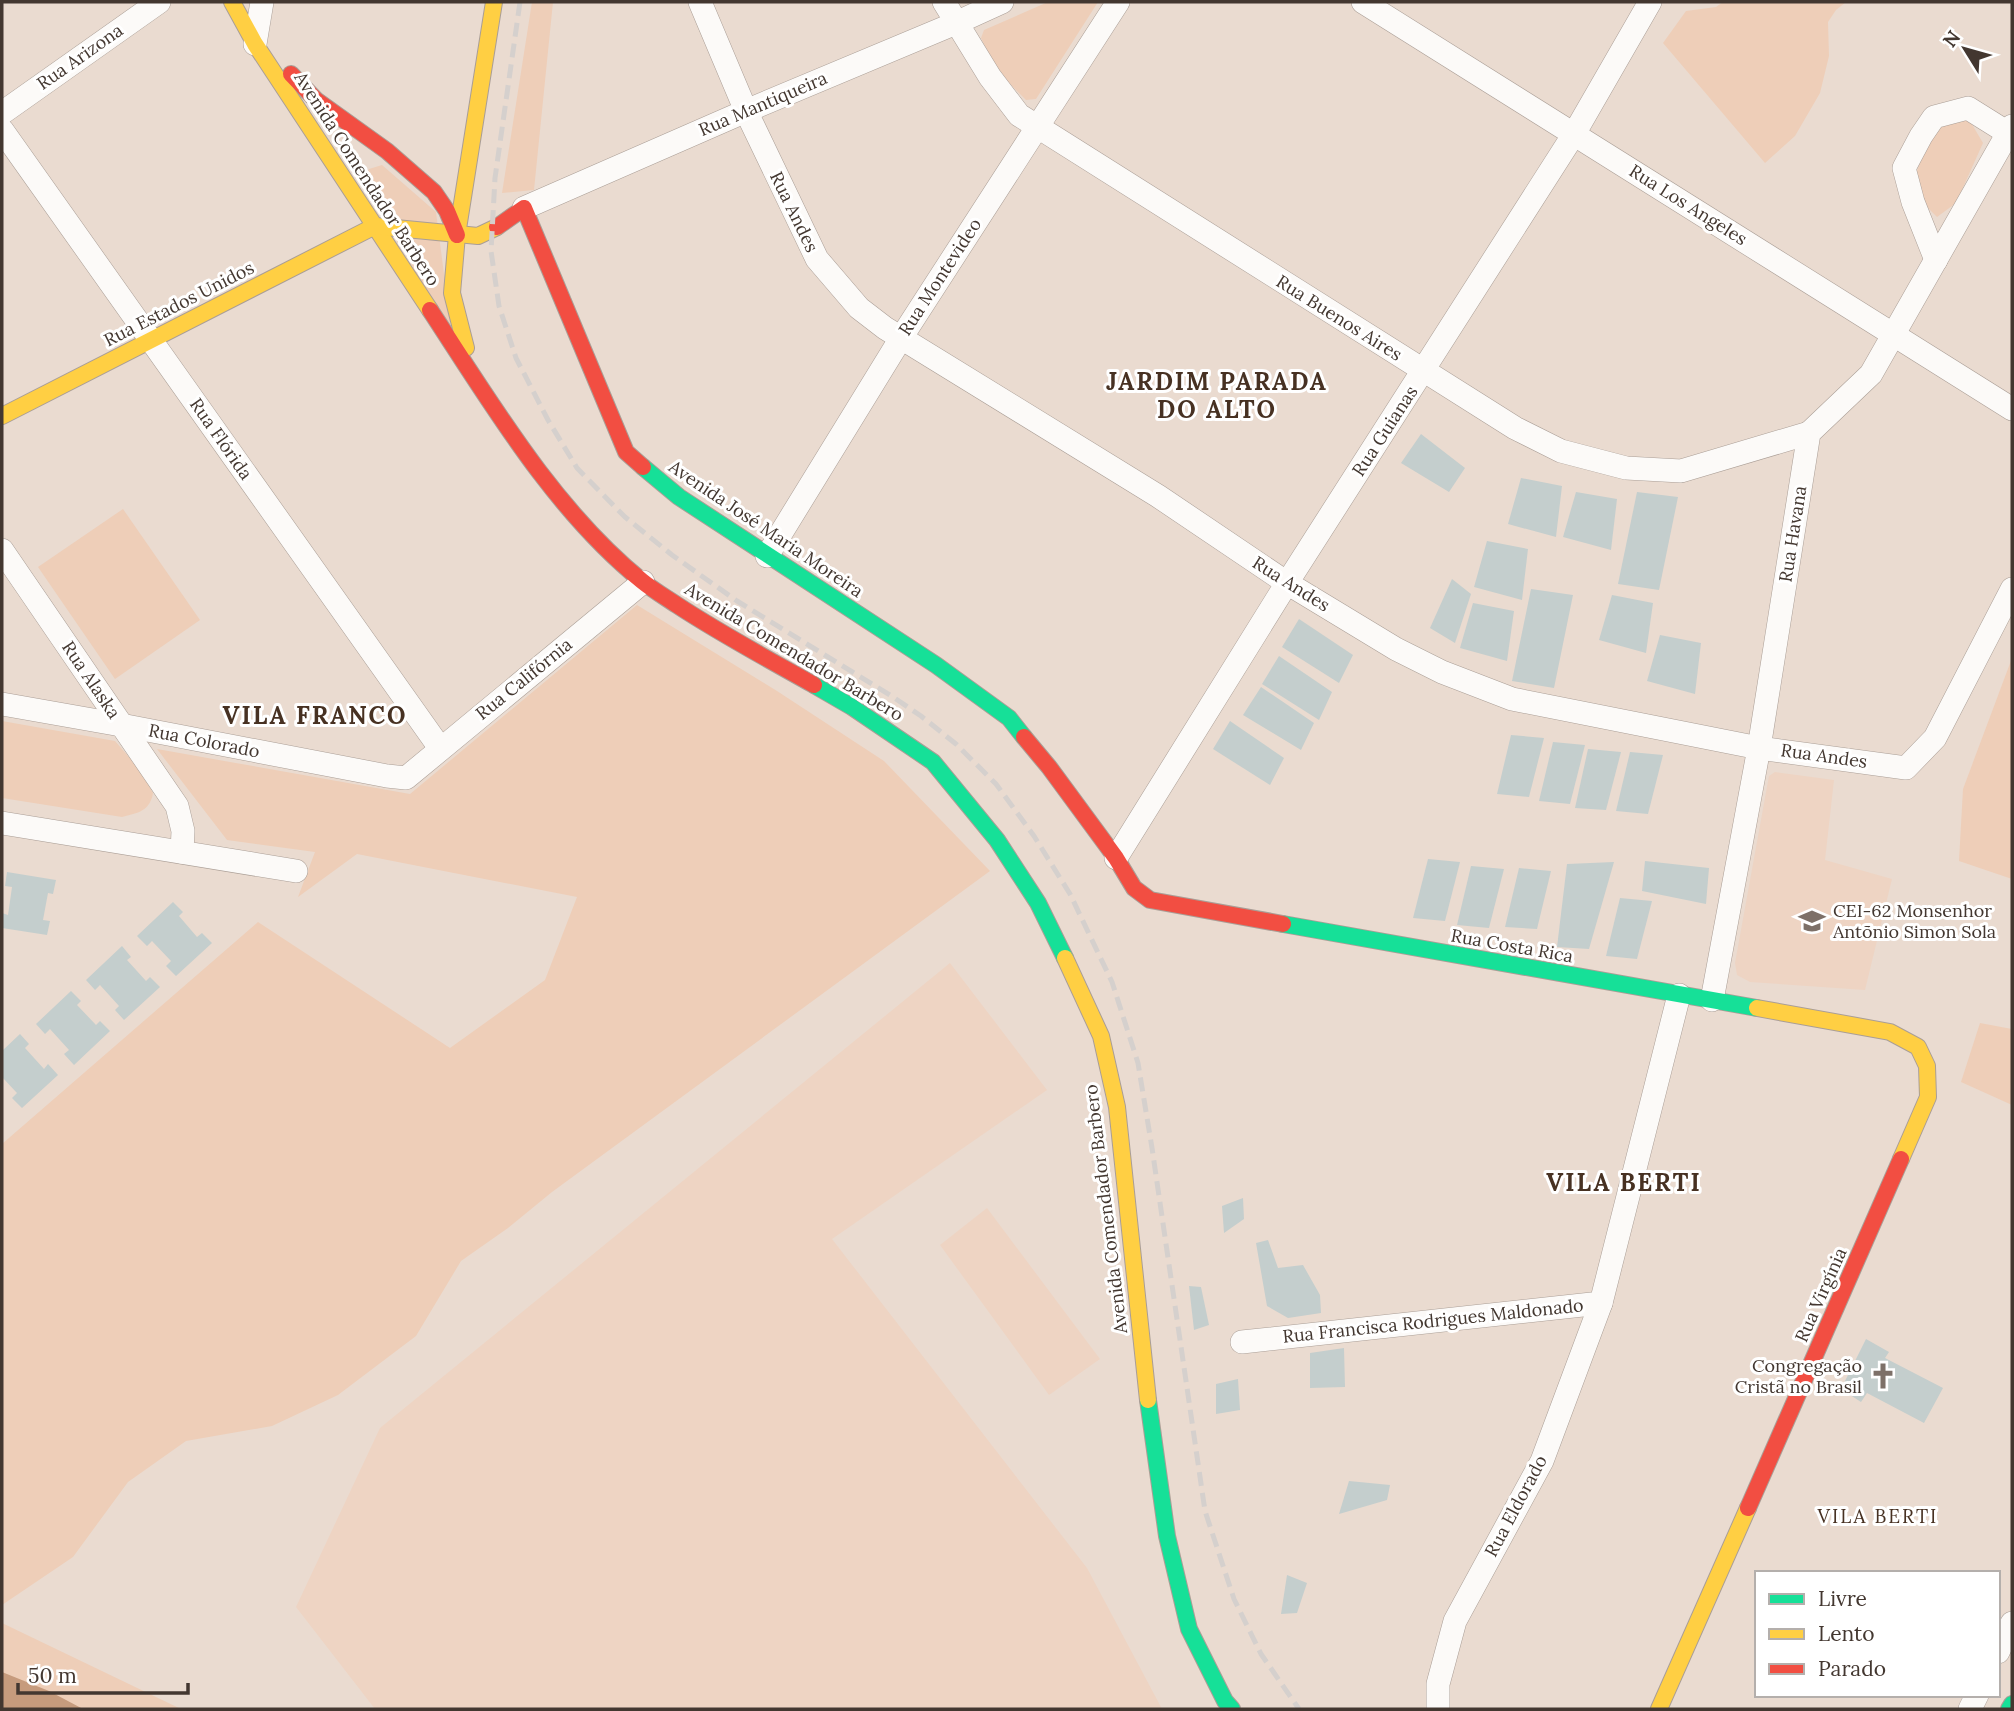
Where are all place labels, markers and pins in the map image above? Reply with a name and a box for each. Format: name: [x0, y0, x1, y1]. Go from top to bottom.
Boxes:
place label: CEI-62 Monsenhor Antõnio Simon Sola: [1832, 899, 1996, 943]
school or university icon: CEI-62 Monsenhor Antõnio Simon Sola: [1797, 906, 1827, 936]
place label: Congregação Cristã no Brasil: [1735, 1354, 1862, 1398]
church icon: Congregação Cristã no Brasil: [1868, 1361, 1898, 1391]

